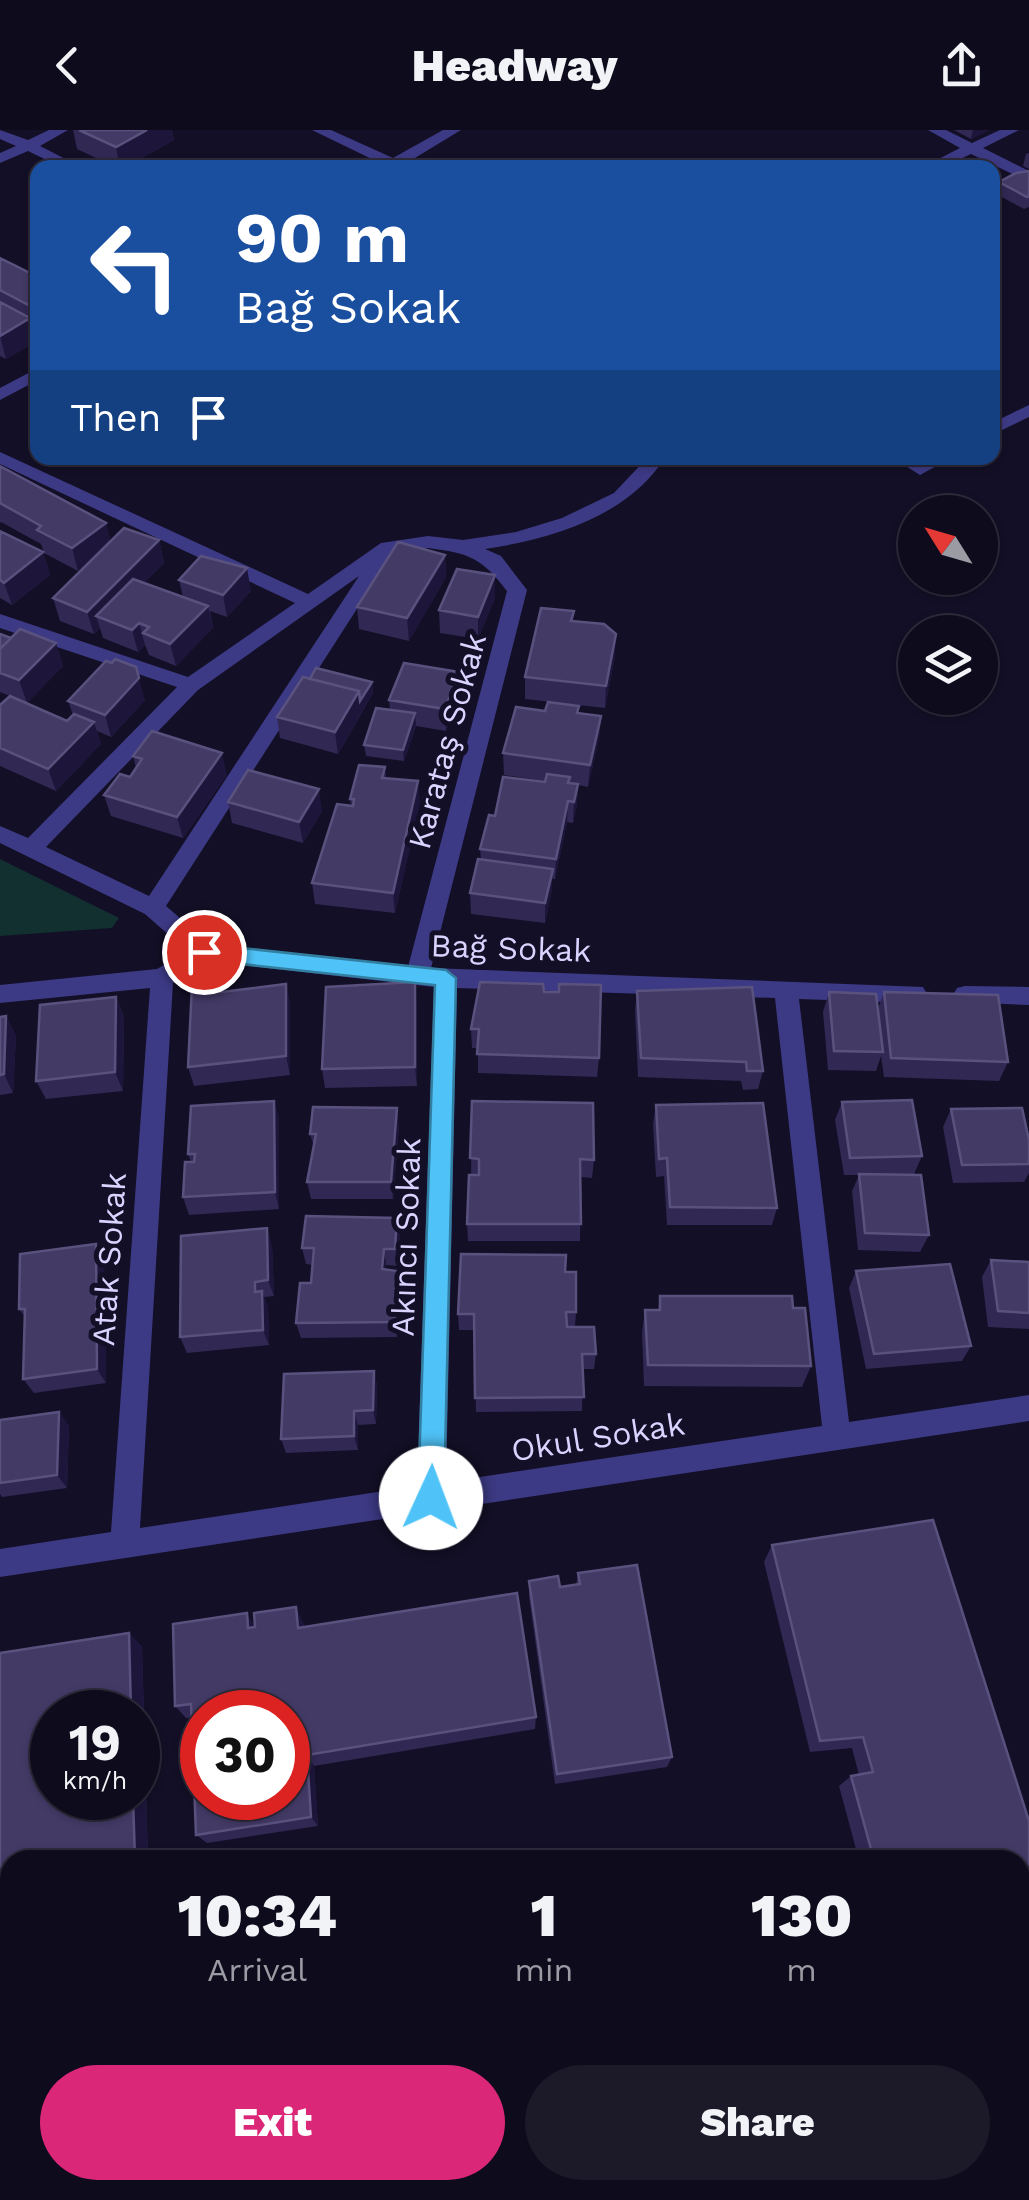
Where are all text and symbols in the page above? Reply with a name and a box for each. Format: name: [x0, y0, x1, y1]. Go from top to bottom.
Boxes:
icon: back: [40, 38, 95, 93]
icon: share: [934, 38, 989, 93]
text: Headway: [412, 39, 617, 92]
text: 90 m: [235, 197, 409, 279]
icon: left: [70, 200, 200, 330]
text: Bağ Sokak: [235, 281, 461, 334]
icon: arrive: [181, 390, 236, 445]
text: Then: [70, 396, 161, 440]
north arrow: [898, 495, 998, 595]
map controls: [898, 495, 998, 715]
button: layers: [898, 615, 998, 715]
street label: Karataş Sokak: [400, 629, 494, 853]
pin: [162, 910, 247, 995]
icon: arrive: [177, 925, 232, 980]
street label: Bağ Sokak: [430, 926, 592, 970]
street label: Akıncı Sokak: [384, 1137, 428, 1337]
street label: Atak Sokak: [84, 1171, 134, 1347]
street label: Okul Sokak: [509, 1405, 687, 1469]
position arrow: [379, 1446, 483, 1550]
speed limit sign: 30: [180, 1690, 310, 1820]
text: 19: [69, 1713, 121, 1772]
text: km/h: [63, 1766, 127, 1795]
text: 10:34: [178, 1880, 337, 1951]
text: 1: [530, 1880, 557, 1951]
text: 130: [751, 1880, 852, 1951]
text: Arrival: [207, 1951, 307, 1989]
text: min: [514, 1951, 573, 1989]
text: m: [786, 1951, 817, 1989]
button: Exit: [40, 2065, 505, 2180]
button: Share: [525, 2065, 990, 2180]

